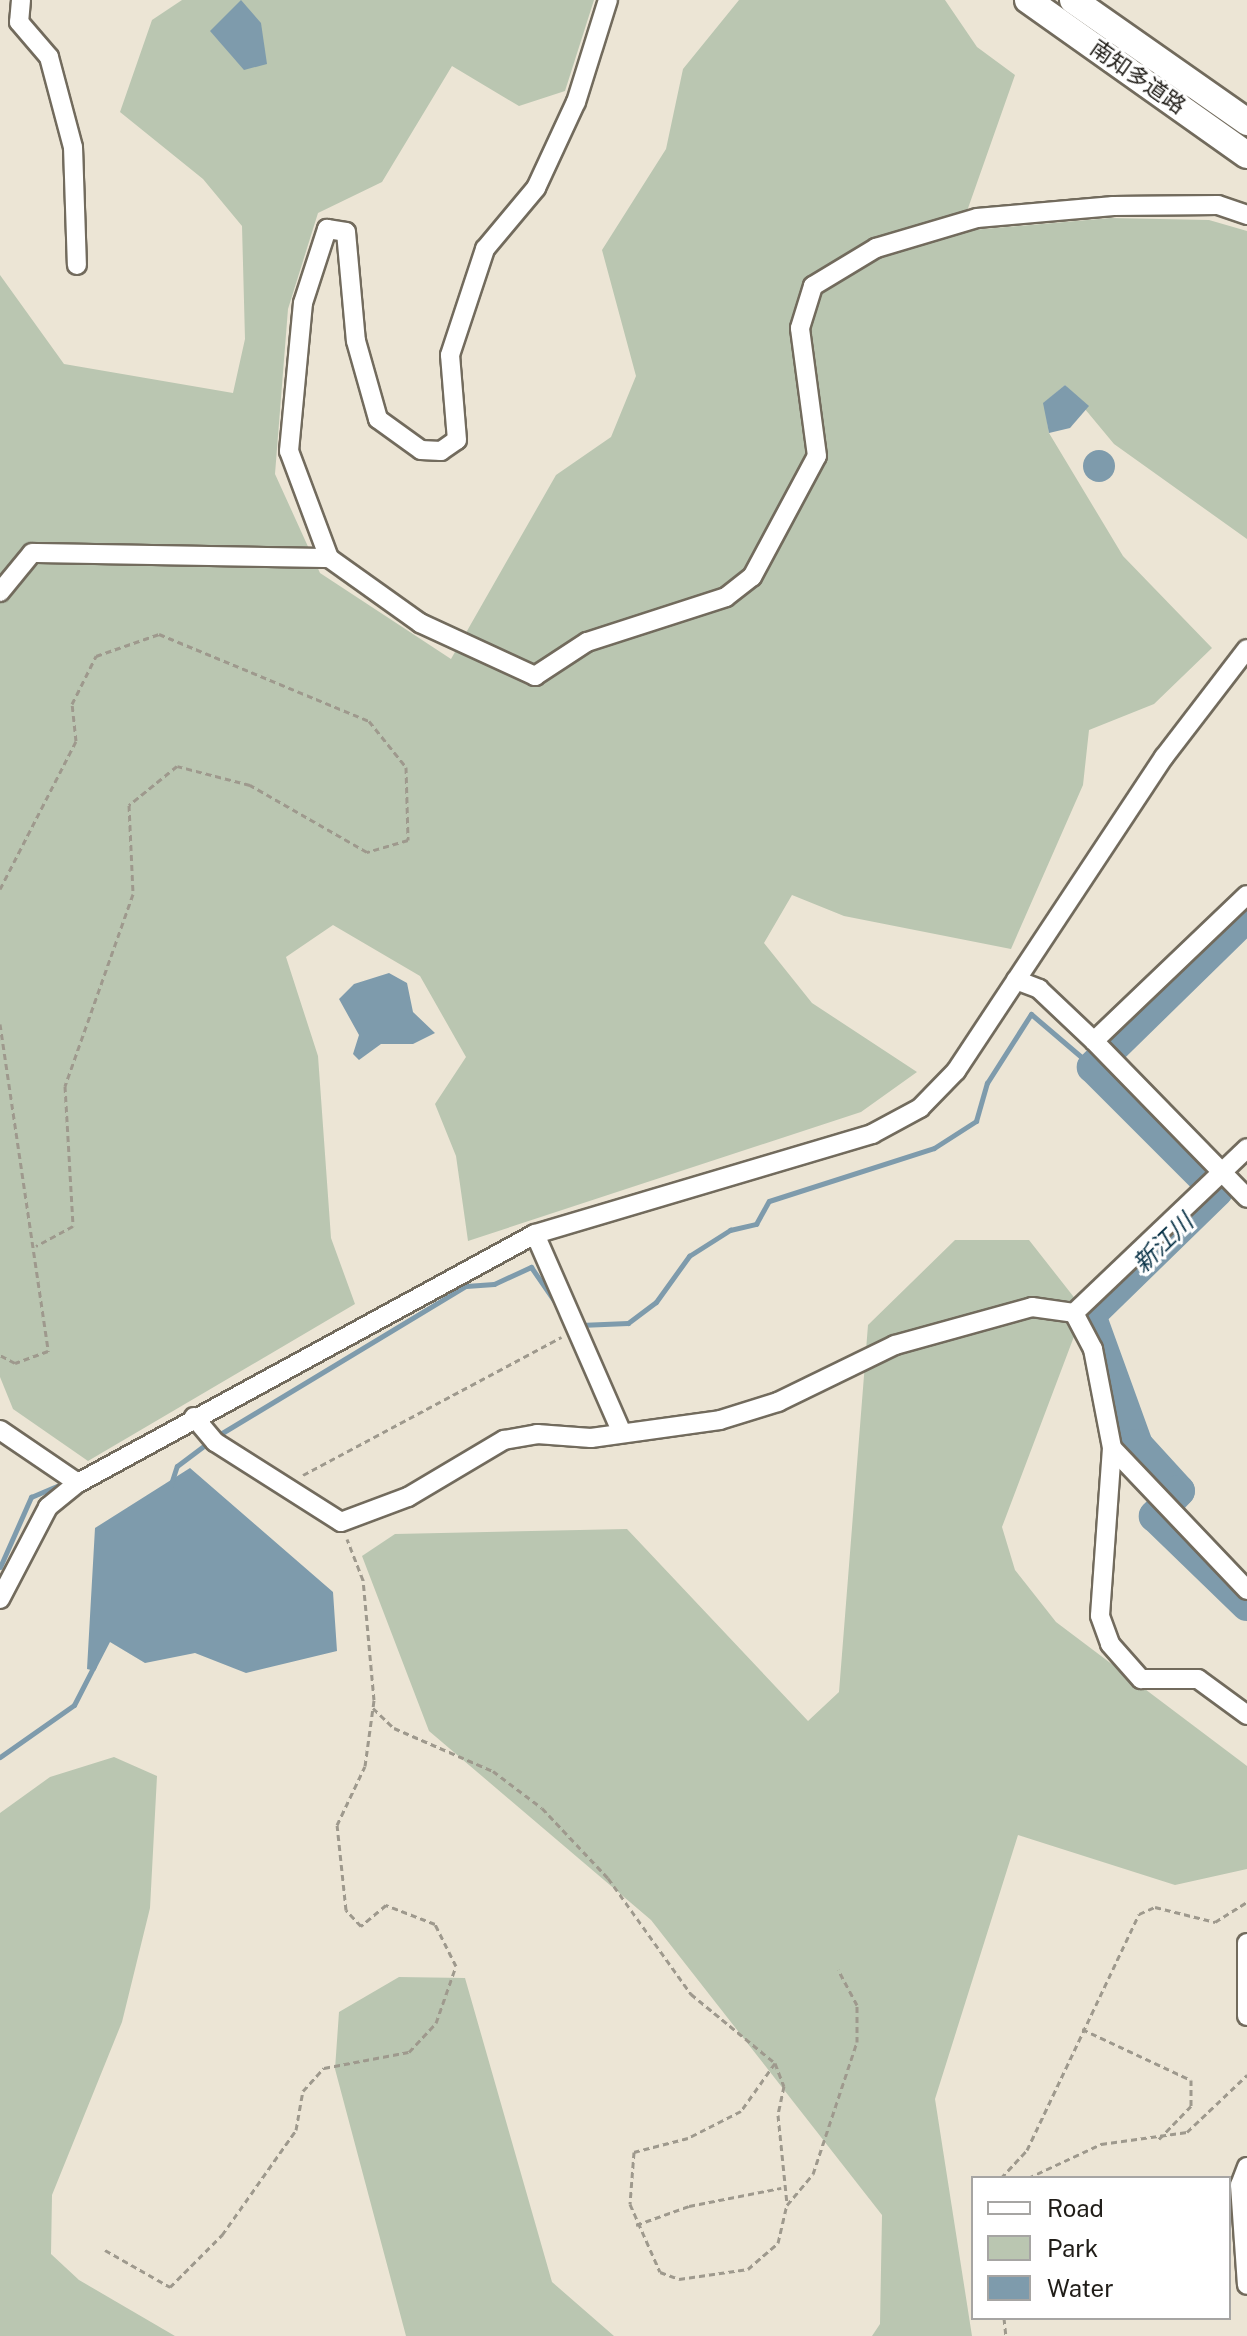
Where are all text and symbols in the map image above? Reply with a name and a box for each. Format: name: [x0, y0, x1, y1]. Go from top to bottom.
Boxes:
street label: 南知多道路: [1085, 35, 1191, 119]
water label: 新江川: [1127, 1208, 1199, 1278]
legend: [971, 2176, 1231, 2320]
text: Road: [1047, 2194, 1104, 2222]
text: Park: [1047, 2234, 1098, 2262]
text: Water: [1047, 2274, 1114, 2302]

